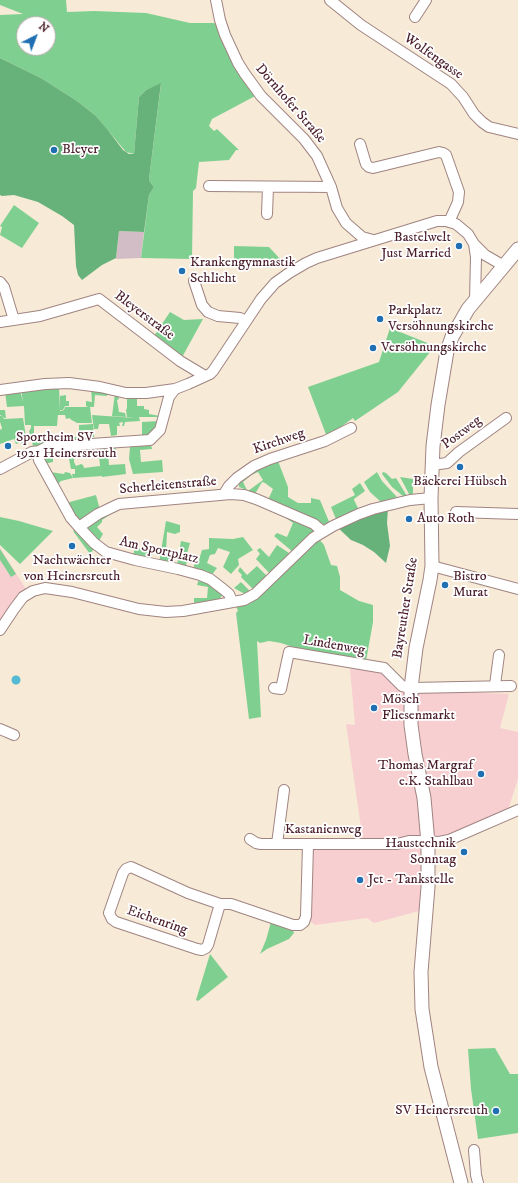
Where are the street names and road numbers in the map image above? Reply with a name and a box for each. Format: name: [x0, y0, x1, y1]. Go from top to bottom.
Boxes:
street label: Wolfengasse: [400, 30, 466, 84]
street label: Dörnhofer Straße: [251, 61, 329, 147]
street label: Bleyerstraße: [111, 288, 177, 344]
street label: Postweg: [439, 413, 485, 453]
street label: Kirchweg: [251, 425, 307, 459]
street label: Scherleitenstraße: [119, 473, 217, 499]
street label: Am Sportplatz: [118, 534, 200, 568]
street label: Bayreuther Straße: [390, 556, 422, 660]
street label: Lindenweg: [302, 632, 366, 660]
street label: Kastanienweg: [285, 822, 361, 838]
street label: Eichenring: [125, 903, 189, 939]

